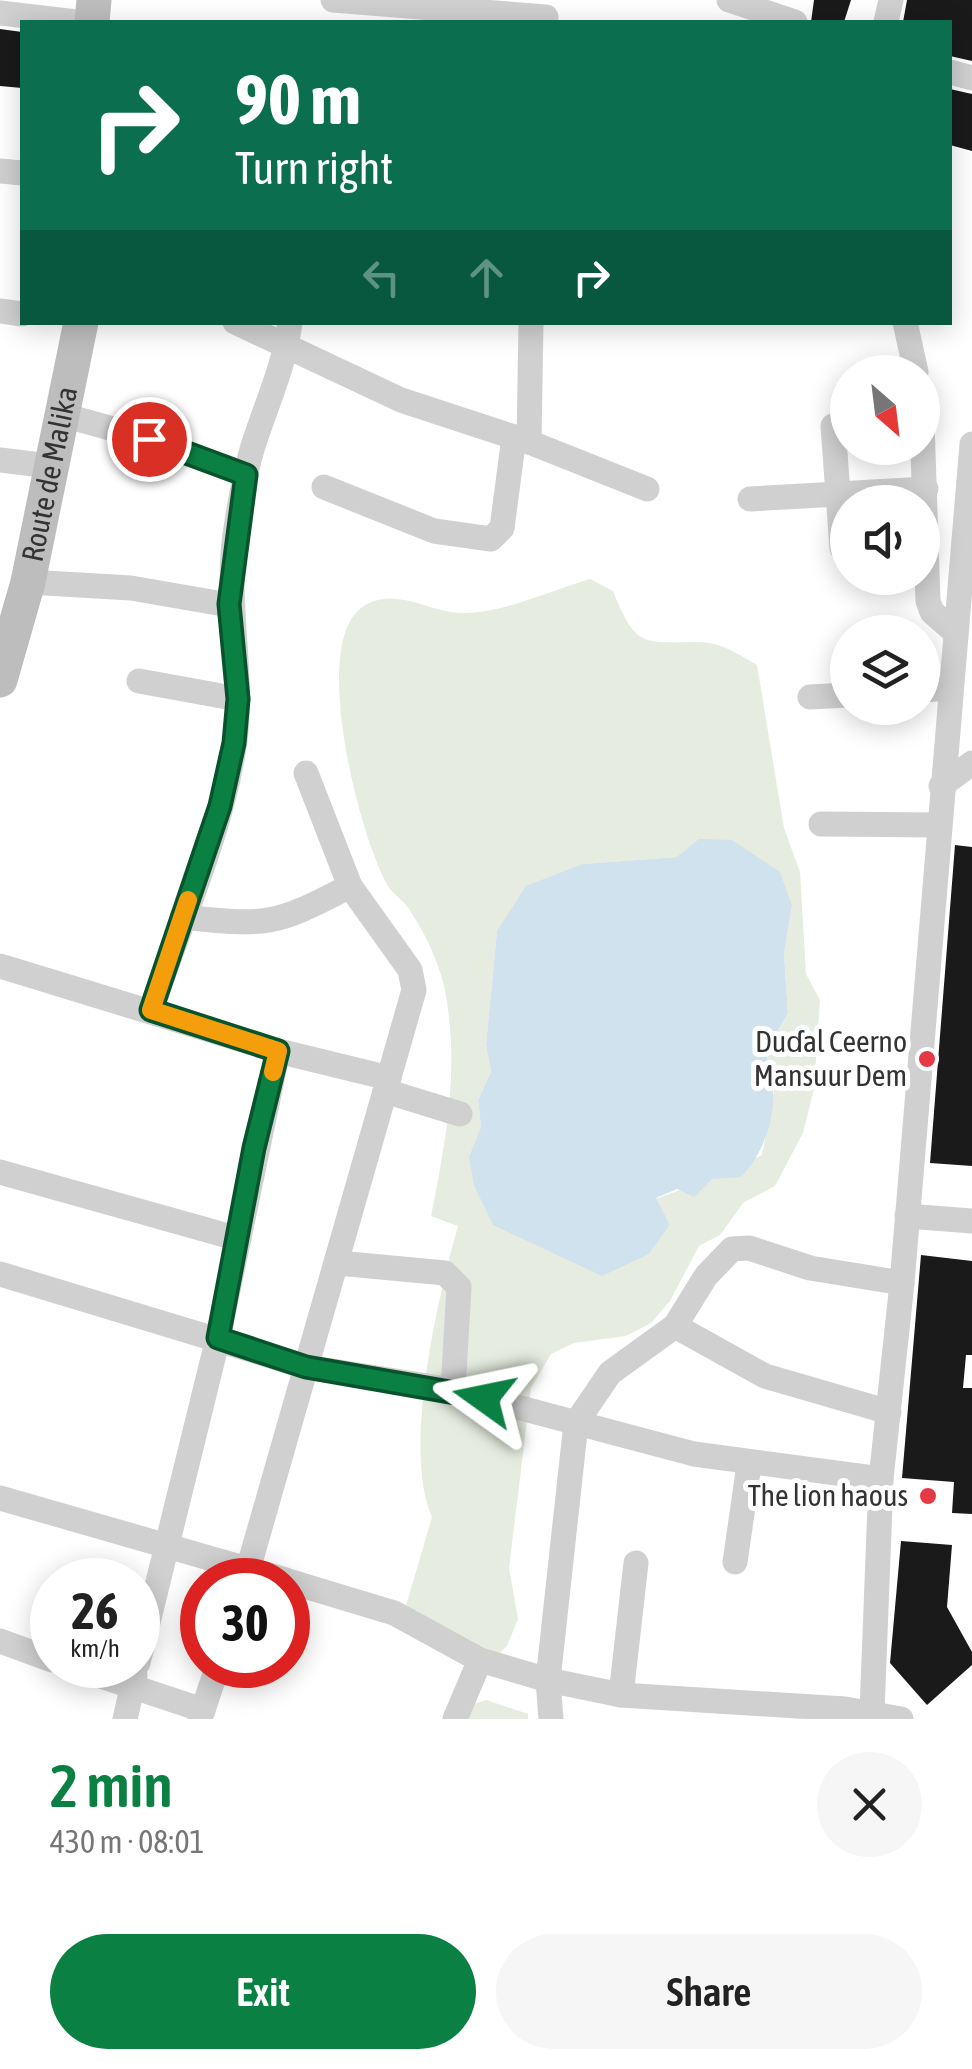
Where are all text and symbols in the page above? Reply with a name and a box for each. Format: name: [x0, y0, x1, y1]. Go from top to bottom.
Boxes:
text: 90 m: [235, 59, 361, 139]
icon: right: [70, 60, 200, 190]
text: Turn right: [235, 142, 393, 194]
icon: left: [354, 250, 409, 305]
icon: ahead: [459, 250, 514, 305]
icon: right: [564, 250, 619, 305]
north arrow: [830, 355, 940, 465]
map controls: [830, 355, 940, 725]
street label: Route de Malika: [15, 383, 83, 564]
pin: [107, 397, 192, 482]
icon: arrive: [122, 412, 177, 467]
button: sound: [830, 485, 940, 595]
button: layers: [830, 615, 940, 725]
place label: Duɗal Ceerno Mansuur Dem: [754, 1024, 907, 1092]
marker: Duɗal Ceerno Mansuur Dem: [916, 1048, 938, 1070]
position arrow: [432, 1346, 536, 1450]
place label: The lion haous: [748, 1478, 908, 1512]
marker: The lion haous: [917, 1485, 939, 1507]
speed limit sign: 30: [180, 1558, 310, 1688]
text: 26: [71, 1582, 118, 1640]
text: km/h: [70, 1634, 120, 1662]
text: 2 min: [50, 1751, 173, 1820]
button: close: [817, 1752, 922, 1857]
text: 430 m · 08:01: [50, 1823, 205, 1860]
button: Exit: [50, 1934, 476, 2049]
button: Share: [496, 1934, 922, 2049]

